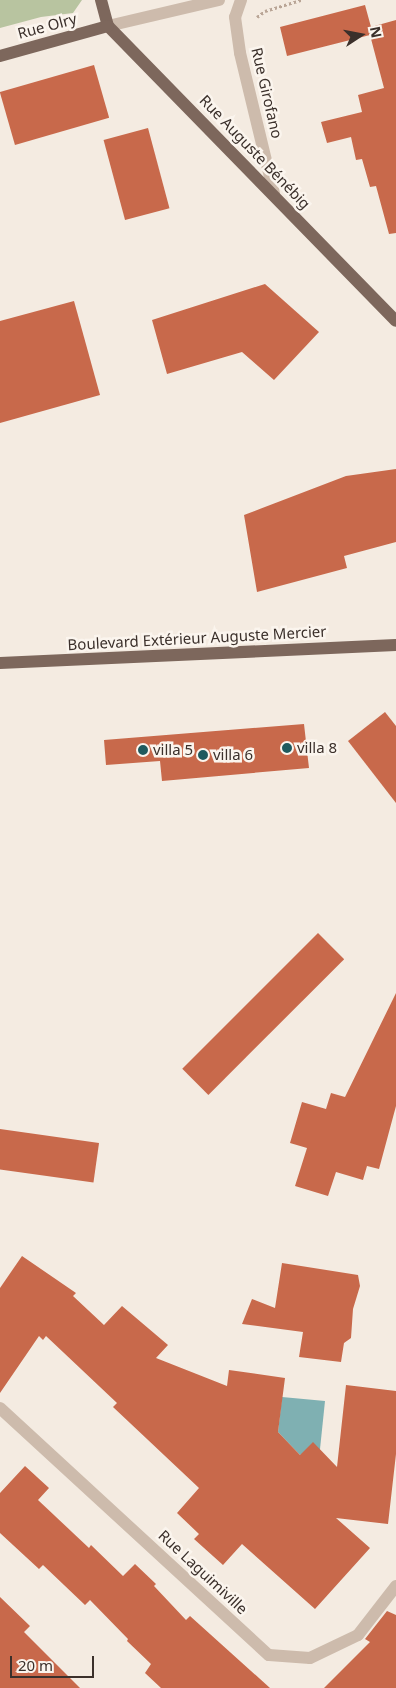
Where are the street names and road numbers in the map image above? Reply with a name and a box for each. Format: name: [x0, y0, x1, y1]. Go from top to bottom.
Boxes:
street label: Rue Olry: [16, 9, 78, 43]
street label: Rue Girofano: [248, 46, 286, 140]
street label: Rue Auguste Bénébig: [196, 91, 314, 213]
street label: Boulevard Extérieur Auguste Mercier: [67, 622, 327, 654]
street label: Rue Laguimiville: [155, 1526, 251, 1618]

